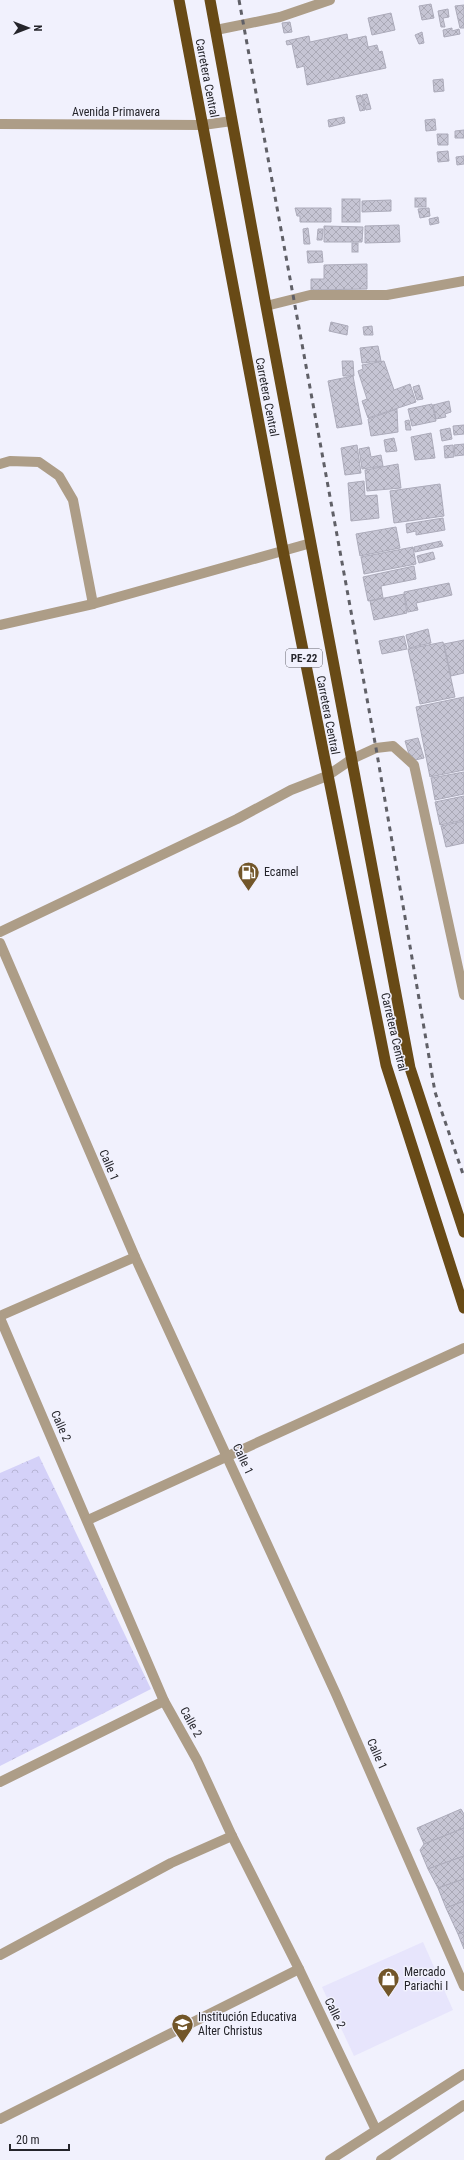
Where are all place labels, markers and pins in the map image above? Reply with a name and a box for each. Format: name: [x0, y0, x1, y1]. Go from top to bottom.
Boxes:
fuel station icon: Ecamel: [235, 859, 261, 892]
place label: Ecamel: [264, 865, 299, 879]
place label: Mercado Pariachi I: [404, 1965, 448, 1993]
shop icon: Mercado Pariachi I: [375, 1966, 401, 1999]
place label: Institución Educativa Alter Christus: [198, 2010, 297, 2038]
school or university icon: Institución Educativa Alter Christus: [169, 2011, 195, 2044]

